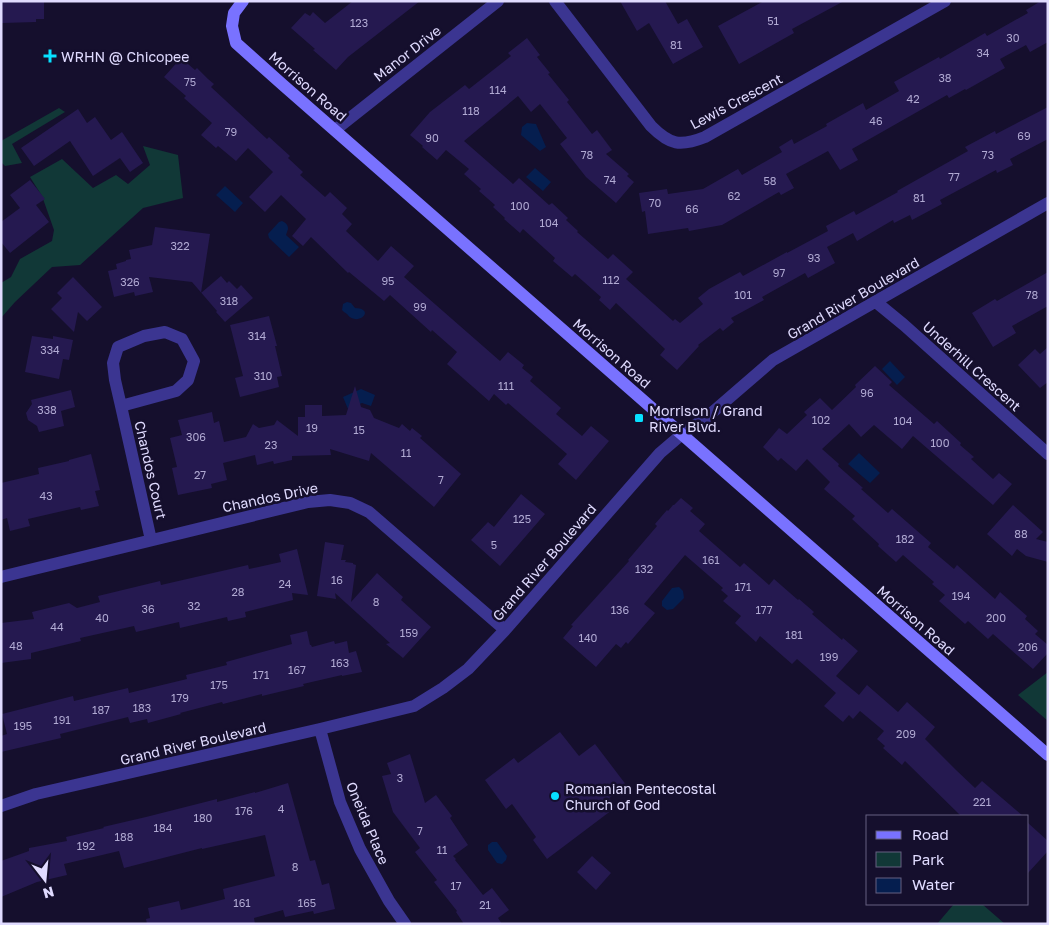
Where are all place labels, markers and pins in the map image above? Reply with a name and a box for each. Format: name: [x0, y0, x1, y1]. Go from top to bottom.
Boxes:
place label: WRHN @ Chicopee: [61, 48, 189, 65]
marker: WRHN @ Chicopee: [43, 49, 57, 63]
place label: Morrison / Grand River Blvd.: [649, 402, 763, 435]
marker: Morrison / Grand River Blvd.: [633, 412, 645, 424]
place label: Romanian Pentecostal Church of God: [565, 780, 716, 813]
marker: Romanian Pentecostal Church of God: [549, 790, 561, 802]

